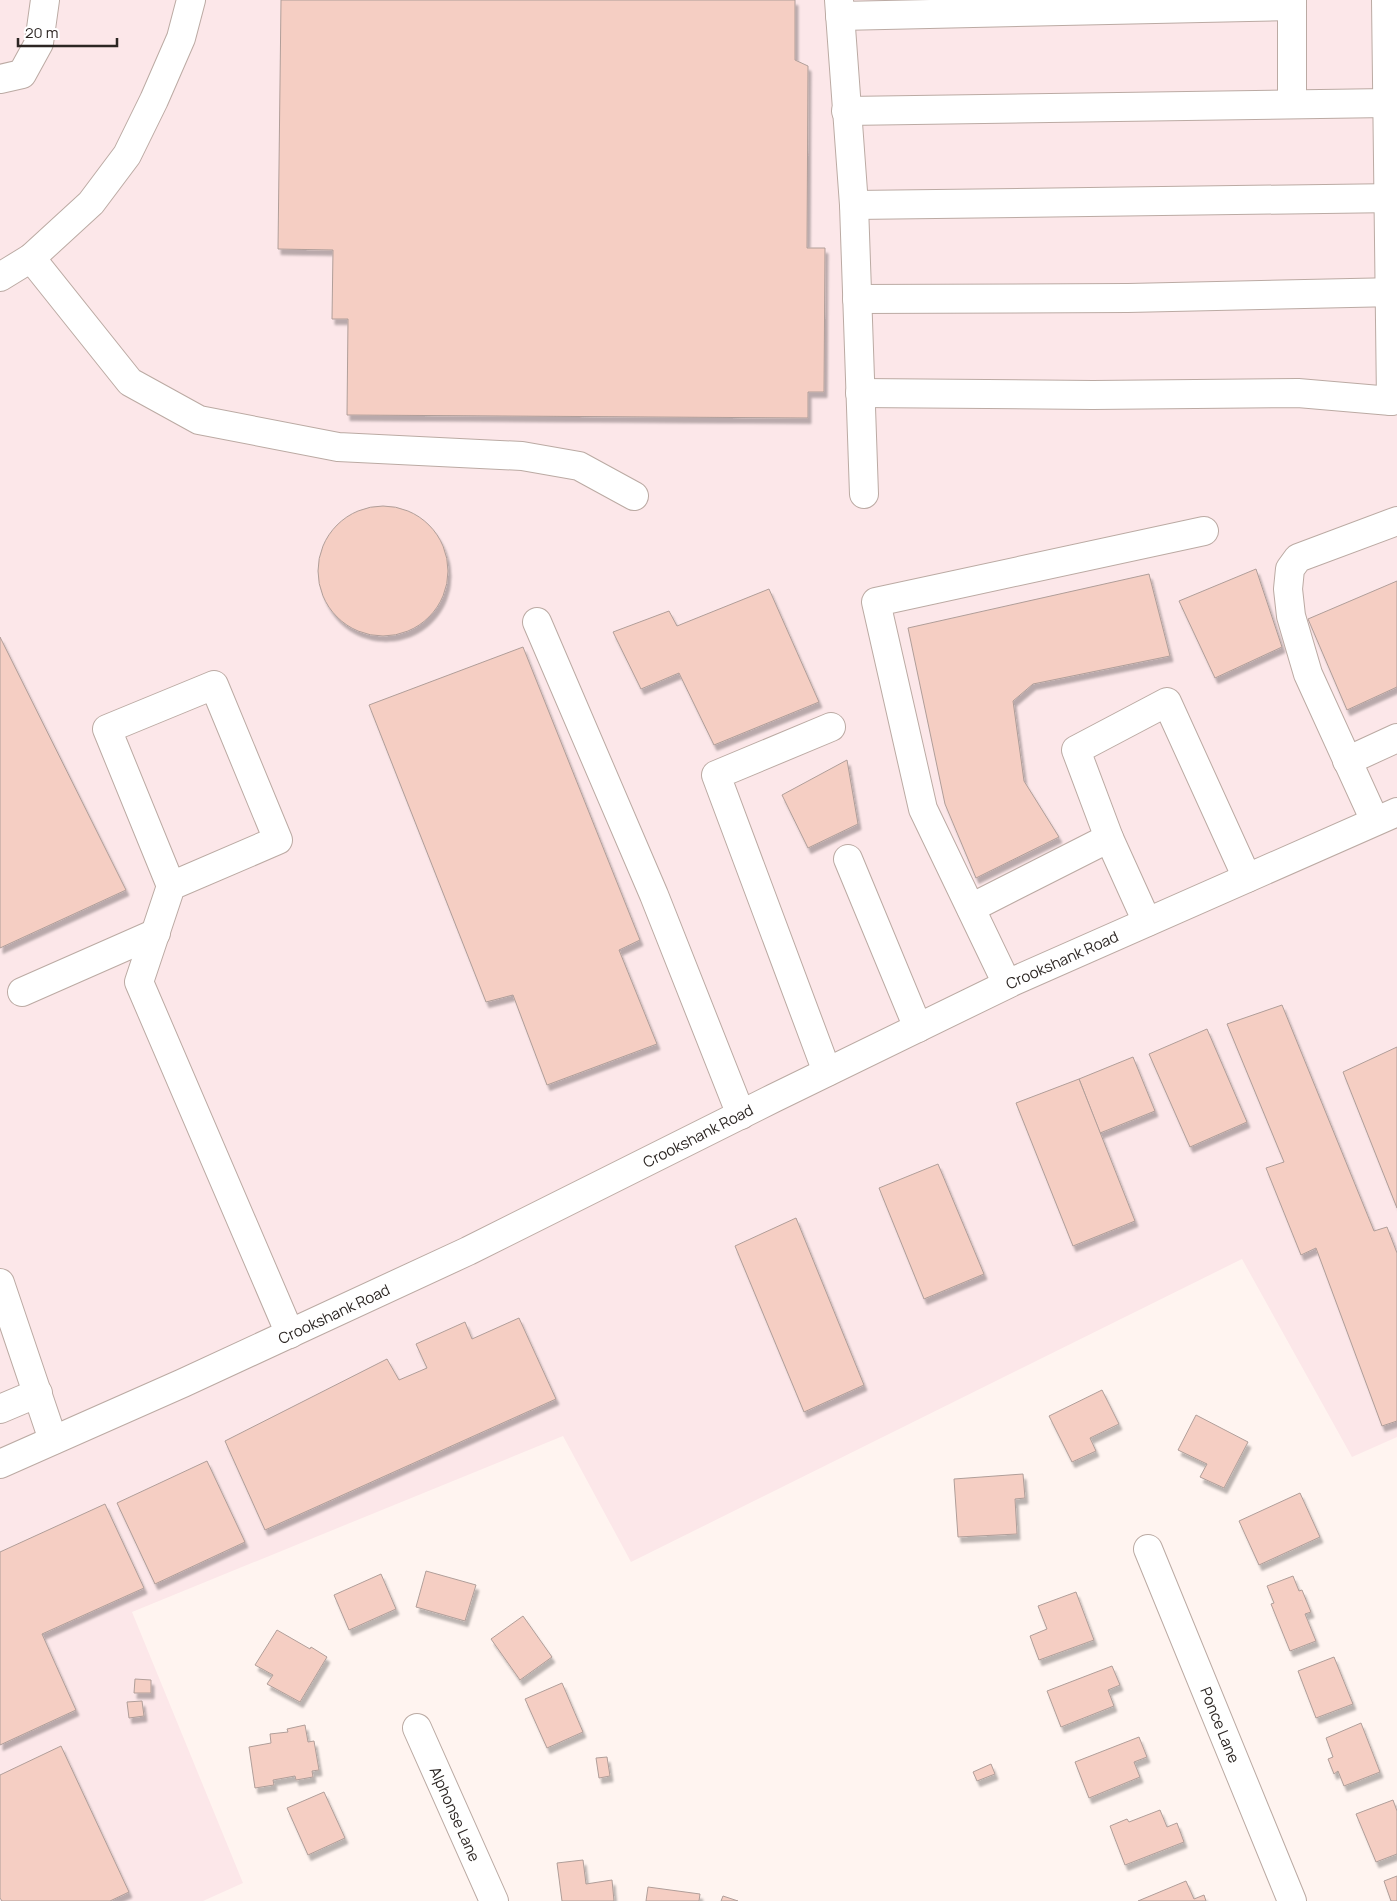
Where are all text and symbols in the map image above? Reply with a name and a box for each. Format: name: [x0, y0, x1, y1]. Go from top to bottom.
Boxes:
scale bar: [18, 15, 116, 47]
text: 20 m: [25, 22, 58, 43]
street label: Crookshank Road: [1002, 926, 1122, 994]
street label: Crookshank Road: [639, 1099, 757, 1173]
street label: Crookshank Road: [275, 1279, 393, 1349]
street label: Ponce Lane: [1195, 1684, 1245, 1766]
street label: Alphonse Lane: [425, 1763, 485, 1865]

